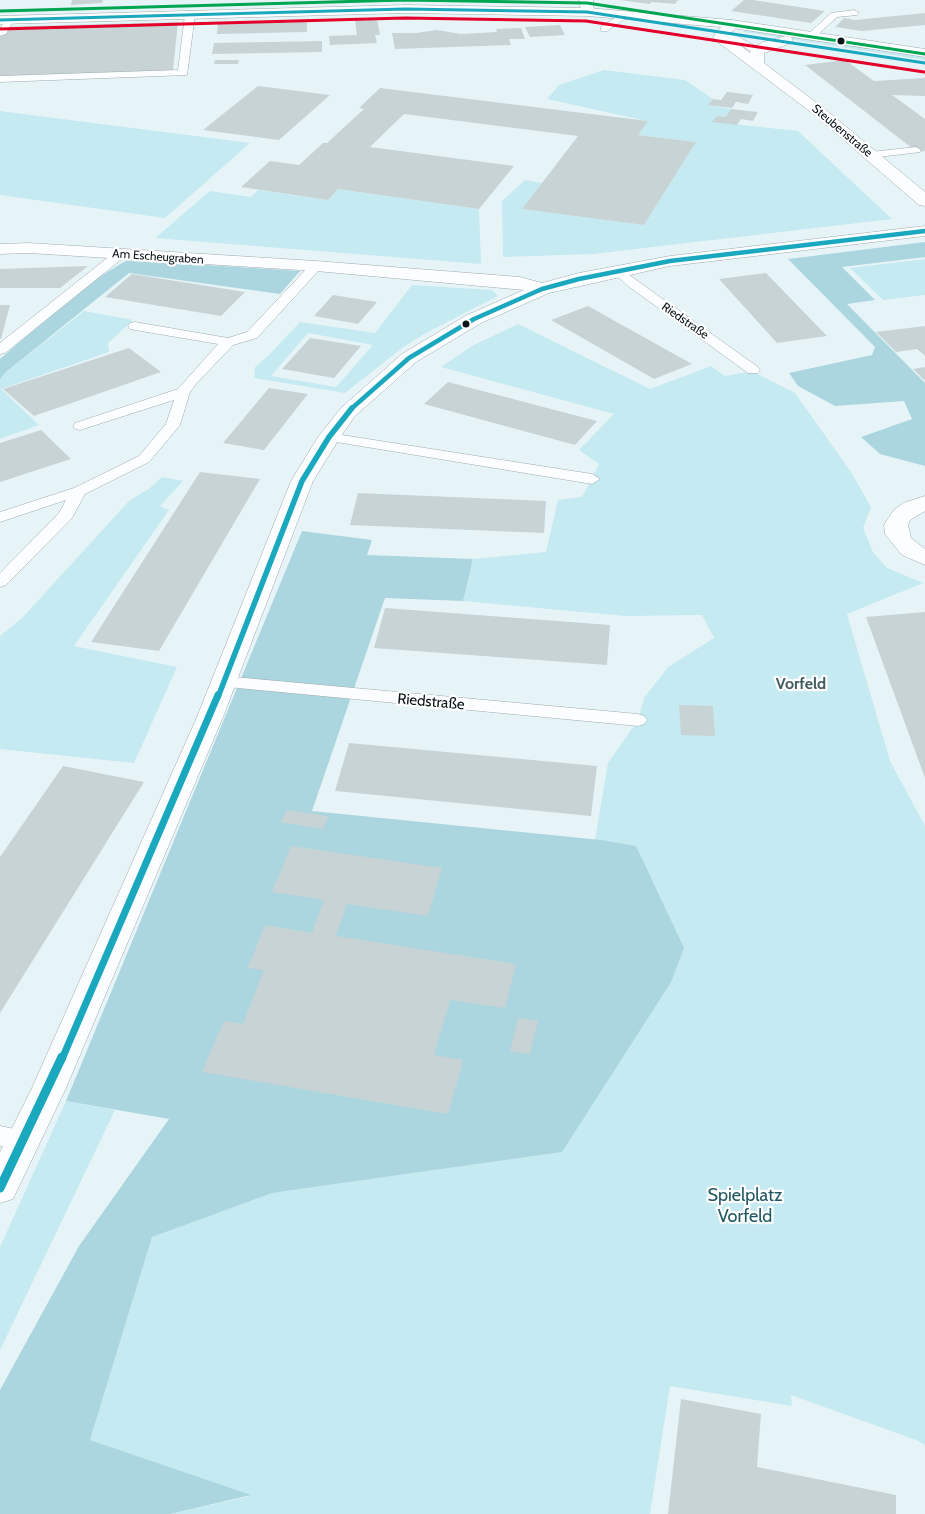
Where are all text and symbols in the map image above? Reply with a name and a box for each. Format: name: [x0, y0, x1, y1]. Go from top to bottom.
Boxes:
unlabelled marker: [836, 36, 846, 46]
street label: Steubenstraße: [809, 102, 875, 160]
street label: Am Escheugraben: [112, 247, 204, 267]
street label: Riedstraße: [659, 300, 711, 342]
unlabelled marker: [461, 319, 471, 329]
district label: Vorfeld: [776, 674, 826, 694]
street label: Riedstraße: [397, 690, 465, 714]
park label: Spielplatz Vorfeld: [708, 1185, 782, 1228]

